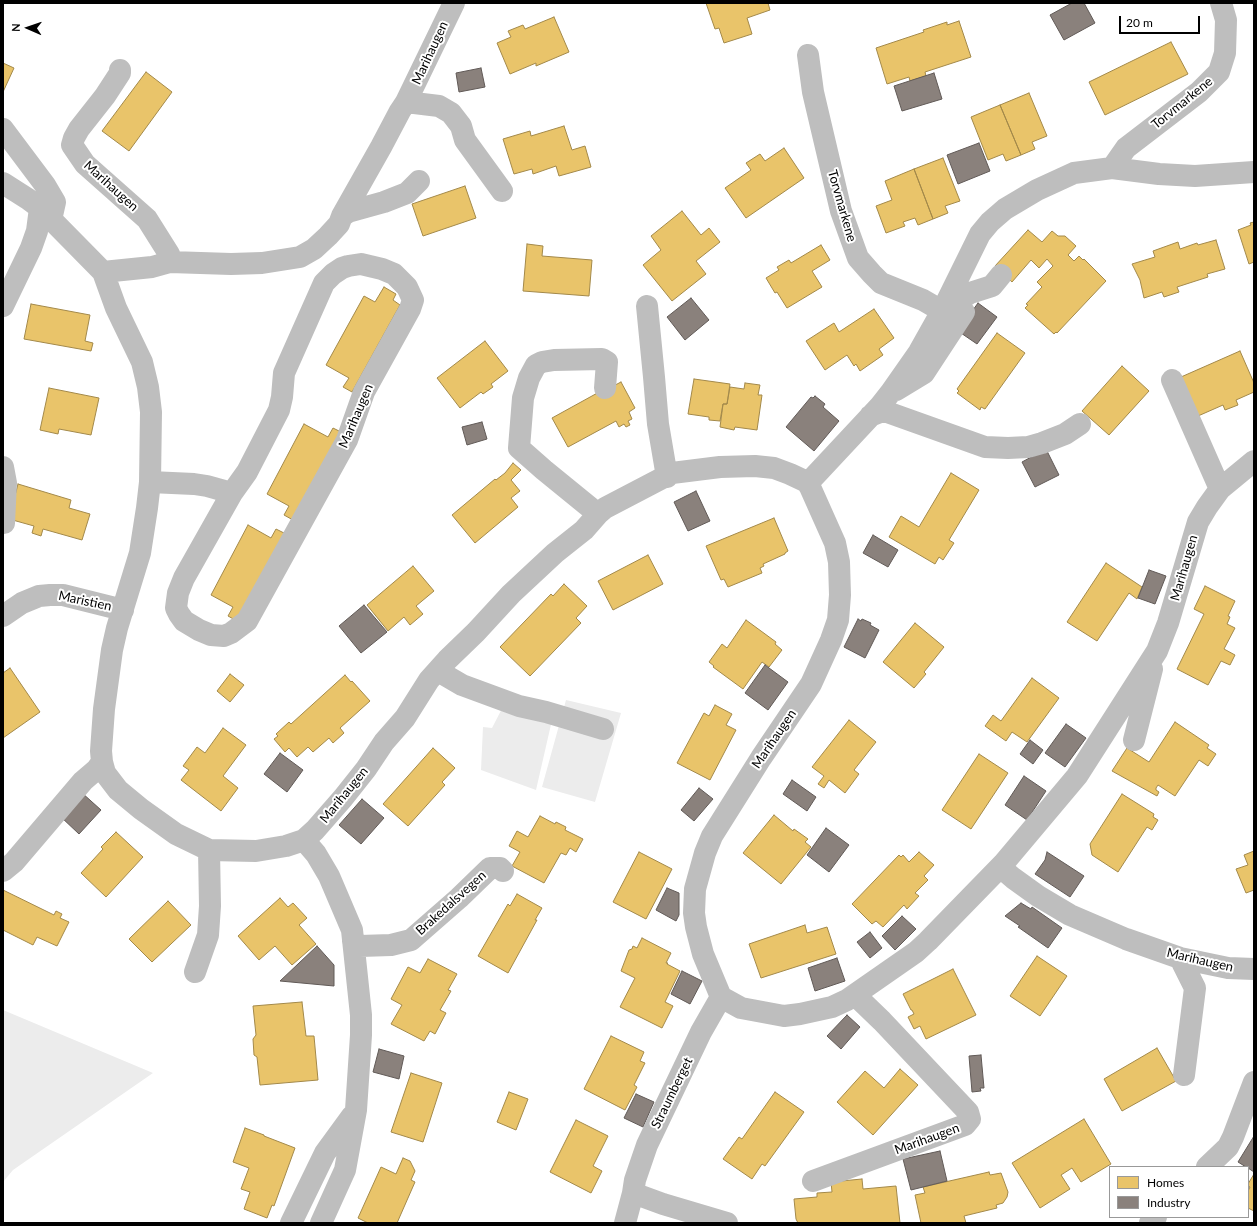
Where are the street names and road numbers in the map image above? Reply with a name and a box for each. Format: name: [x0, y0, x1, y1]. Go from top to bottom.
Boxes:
street label: Marihaugen: [409, 19, 451, 87]
street label: Torvmarkene: [1148, 74, 1216, 132]
street label: Marihaugen: [81, 157, 141, 215]
street label: Torvmarkene: [824, 168, 860, 244]
street label: Marihaugen: [336, 382, 376, 450]
street label: Marihaugen: [1167, 533, 1201, 603]
street label: Maristien: [57, 588, 113, 614]
street label: Marihaugen: [749, 706, 799, 772]
street label: Marihaugen: [317, 764, 371, 826]
street label: Brakedalsvegen: [413, 867, 489, 939]
street label: Marihaugen: [1165, 945, 1235, 975]
street label: Straumberget: [648, 1055, 696, 1131]
street label: Marihaugen: [892, 1120, 962, 1158]

